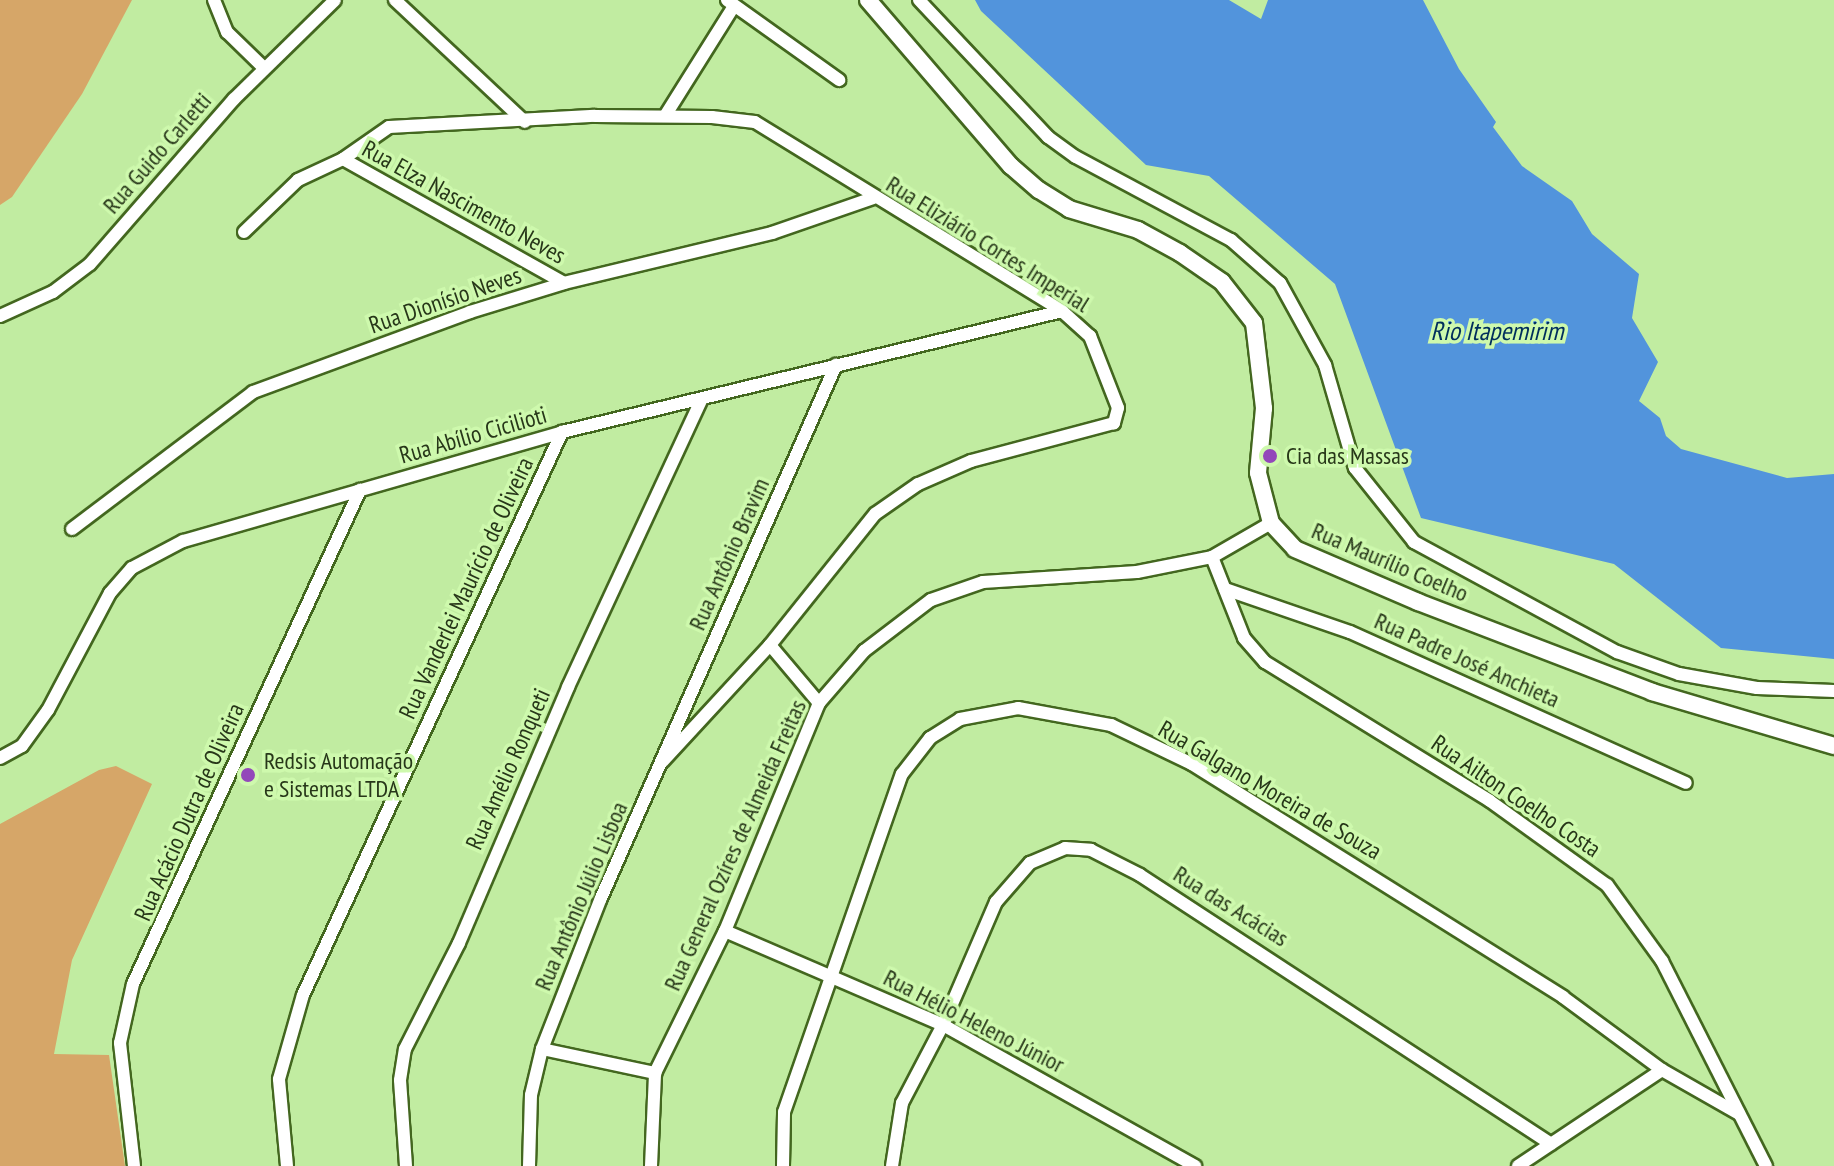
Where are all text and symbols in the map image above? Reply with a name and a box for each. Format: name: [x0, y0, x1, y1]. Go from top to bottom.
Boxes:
street label: Rua Guido Carletti: [97, 87, 217, 219]
street label: Rua Elza Nascimento Neves: [357, 134, 571, 270]
street label: Rua Eliziário Cortes Imperial: [881, 170, 1095, 318]
street label: Rua Dionísio Neves: [365, 260, 525, 340]
water label: Rio Itapemirim: [1431, 315, 1563, 347]
street label: Rua Abílio Cicilioti: [396, 400, 550, 470]
place label: Cia das Massas: [1286, 442, 1409, 470]
marker: Cia das Massas: [1261, 447, 1279, 465]
street label: Rua Vanderlei Maurício de Oliveira: [393, 452, 539, 724]
street label: Rua Antônio Bravim: [682, 473, 776, 635]
street label: Rua Maurílio Coelho: [1307, 516, 1473, 608]
street label: Rua Padre José Anchieta: [1370, 606, 1564, 714]
street label: Rua Amélio Ronqueti: [460, 684, 556, 854]
street label: Rua General Ozíres de Almeida Freitas: [658, 695, 812, 995]
street label: Rua Acácio Dutra de Oliveira: [128, 698, 250, 926]
street label: Rua Galgano Moreira de Souza: [1153, 714, 1387, 866]
street label: Rua Ailton Coelho Costa: [1426, 729, 1606, 863]
place label: Redsis Automação e Sistemas LTDA: [264, 747, 414, 803]
marker: Redsis Automação e Sistemas LTDA: [239, 766, 257, 784]
street label: Rua Antônio Júlio Lisboa: [528, 797, 634, 995]
street label: Rua das Acácias: [1168, 859, 1294, 953]
street label: Rua Hélio Heleno Júnior: [879, 963, 1069, 1079]

